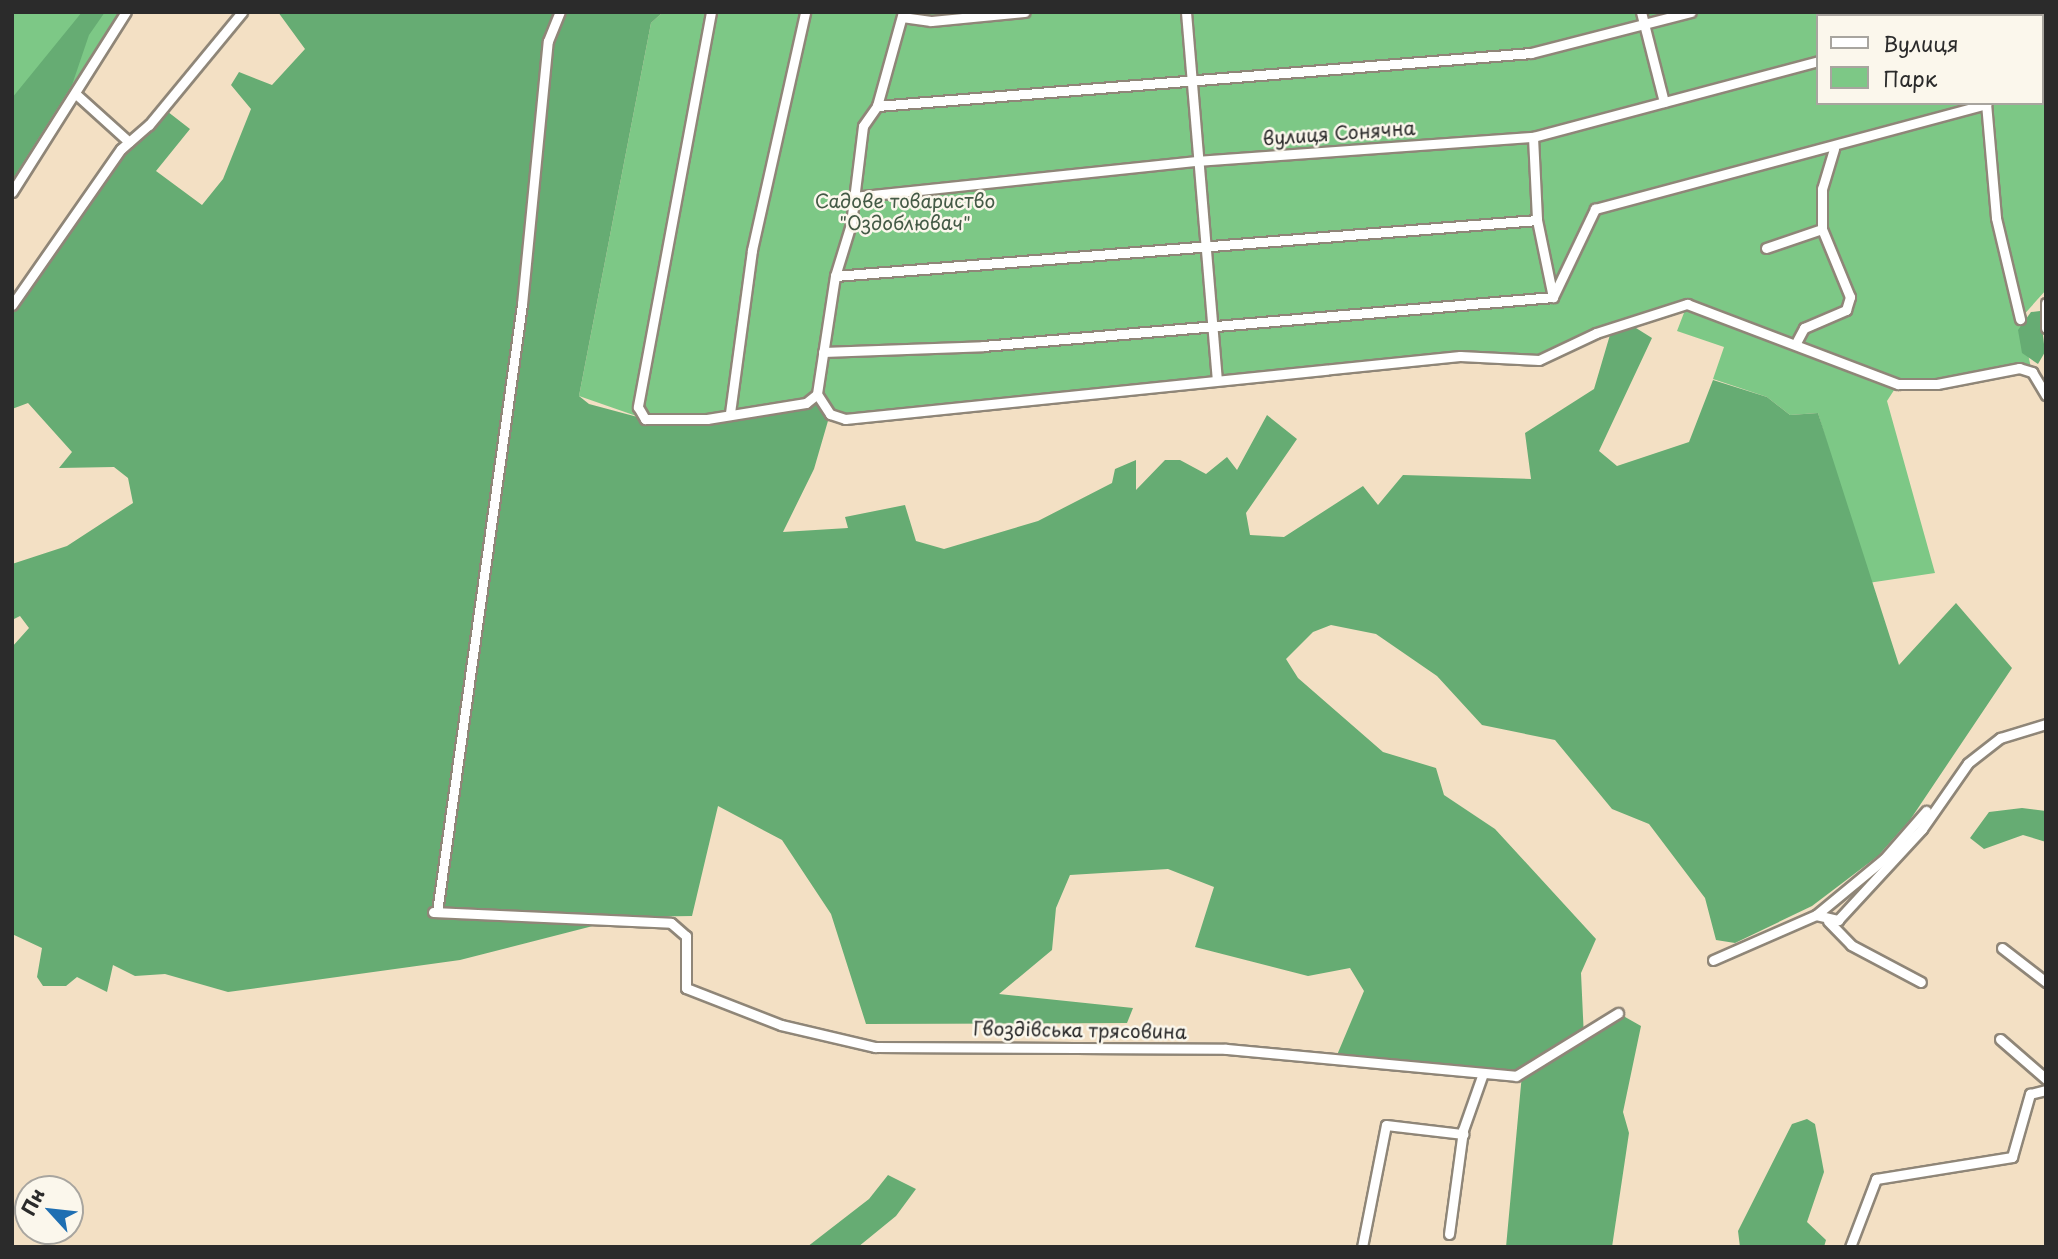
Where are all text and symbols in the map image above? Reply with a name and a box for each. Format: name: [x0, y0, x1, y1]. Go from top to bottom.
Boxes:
legend: [1816, 14, 2044, 105]
text: Вулиця: [1883, 27, 1959, 59]
text: Парк: [1883, 62, 1937, 94]
street label: вулиця Сонячна: [1261, 116, 1417, 150]
park label: Садове товариство "Оздоблювач": [815, 190, 995, 234]
street label: Гвоздівська трясовина: [973, 1017, 1187, 1043]
north arrow: [14, 1175, 84, 1245]
text: Пн: [13, 1183, 51, 1220]

